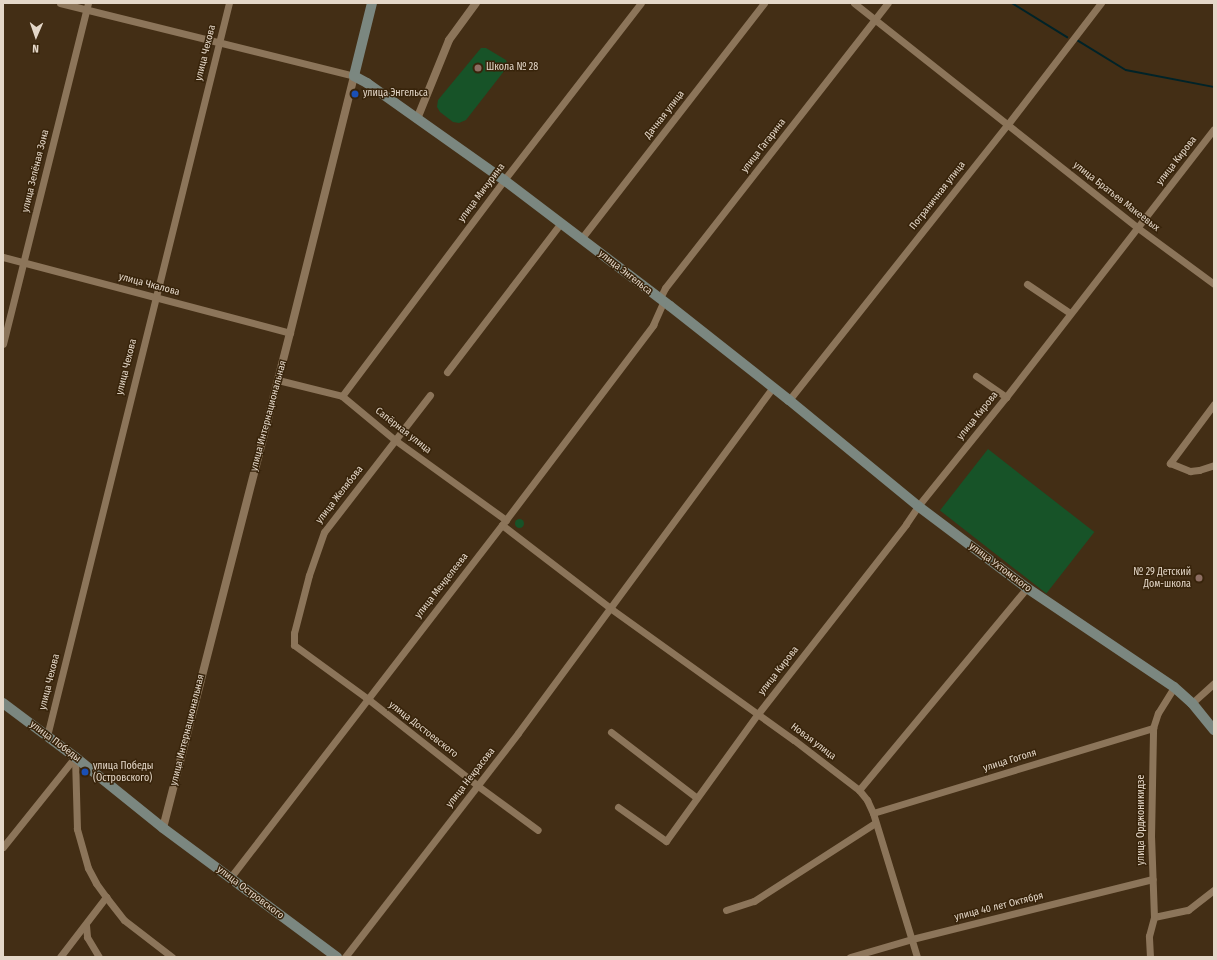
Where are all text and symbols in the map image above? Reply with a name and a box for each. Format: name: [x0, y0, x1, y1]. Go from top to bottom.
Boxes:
north arrow: [16, 16, 56, 56]
street label: улица Чехова: [193, 24, 219, 82]
text: N: [32, 42, 39, 55]
place label: Школа № 28: [486, 62, 538, 74]
marker: Школа № 28: [473, 63, 483, 73]
place label: улица Энгельса: [363, 88, 428, 100]
street label: Дачная улица: [642, 88, 688, 142]
marker: улица Энгельса: [350, 89, 360, 99]
street label: улица Гагарина: [739, 117, 789, 175]
street label: улица Зелёная Зона: [20, 128, 52, 214]
street label: улица Кирова: [1154, 134, 1200, 188]
street label: Пограничная улица: [908, 159, 968, 233]
street label: улица Братьев Макеевых: [1070, 160, 1162, 234]
street label: улица Мичурина: [456, 161, 508, 225]
street label: улица Энгельса: [596, 248, 654, 298]
street label: улица Чкалова: [117, 271, 181, 299]
street label: улица Чехова: [114, 338, 140, 396]
street label: улица Интернациональная: [248, 359, 290, 473]
street label: улица Кирова: [955, 389, 1001, 443]
street label: Сапёрная улица: [373, 405, 433, 457]
street label: улица Желябова: [314, 464, 366, 526]
street label: улица Ухтомского: [967, 541, 1033, 595]
street label: улица Менделеева: [413, 551, 471, 621]
place label: № 29 Детский Дом-школа: [1133, 566, 1191, 590]
marker: № 29 Детский Дом-школа: [1194, 573, 1204, 583]
street label: улица Кирова: [756, 644, 802, 698]
street label: улица Чехова: [37, 653, 63, 711]
street label: улица Интернациональная: [168, 673, 208, 787]
street label: улица Достоевского: [386, 699, 460, 761]
street label: улица Победы: [27, 719, 83, 765]
street label: Новая улица: [788, 721, 838, 763]
street label: улица Некрасова: [444, 746, 498, 810]
street label: улица Гоголя: [982, 747, 1038, 775]
place label: улица Победы (Островского): [93, 760, 153, 784]
marker: улица Победы (Островского): [80, 767, 90, 777]
street label: улица Орджоникидзе: [1136, 775, 1148, 865]
street label: улица Островского: [214, 864, 286, 922]
street label: улица 40 лет Октября: [953, 890, 1045, 924]

